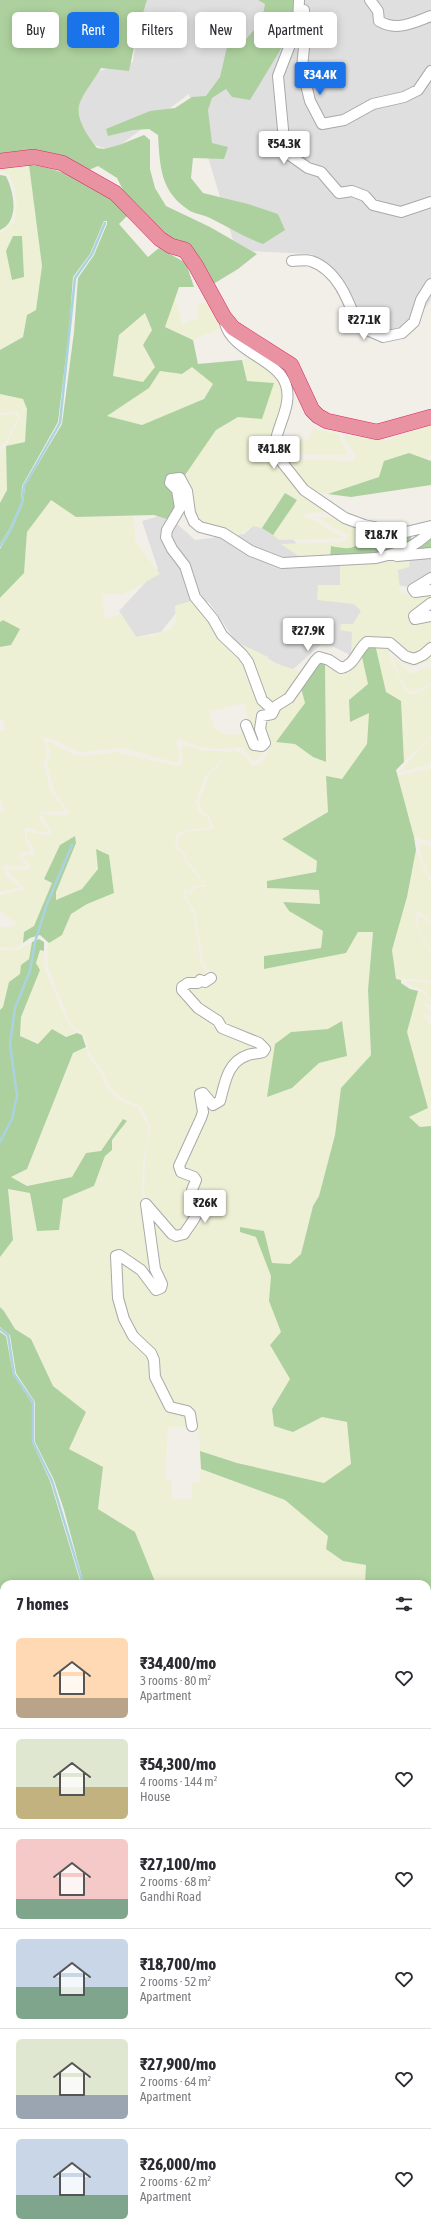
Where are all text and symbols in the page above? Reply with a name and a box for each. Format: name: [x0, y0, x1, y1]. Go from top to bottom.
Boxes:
chip: Buy: [12, 12, 59, 48]
chip: Rent: [67, 12, 119, 48]
chip: Filters: [127, 12, 187, 48]
chip: New: [195, 12, 246, 48]
chip: Apartment: [254, 12, 337, 48]
pin: ₹34.4K: [287, 62, 353, 96]
text: ₹34.4K: [304, 67, 336, 82]
pin: ₹54.3K: [251, 131, 317, 165]
text: ₹54.3K: [268, 136, 300, 151]
pin: ₹27.1K: [331, 307, 397, 341]
text: ₹27.1K: [348, 312, 380, 327]
pin: ₹41.8K: [241, 436, 307, 470]
text: ₹41.8K: [258, 441, 290, 456]
pin: ₹18.7K: [348, 522, 414, 556]
text: ₹18.7K: [365, 527, 397, 542]
pin: ₹27.9K: [275, 618, 341, 652]
text: ₹27.9K: [292, 623, 324, 638]
pin: ₹26K: [181, 1190, 229, 1224]
text: ₹26K: [193, 1195, 217, 1210]
icon: filters: [393, 1593, 415, 1615]
text: 7 homes: [16, 1594, 69, 1614]
text: ₹34,400/mo: [140, 1653, 216, 1673]
icon: home: [48, 1654, 96, 1702]
icon: heart: [393, 1667, 415, 1689]
text: 3 rooms · 80 m²: [140, 1673, 211, 1688]
text: Apartment: [140, 1688, 191, 1703]
text: ₹54,300/mo: [140, 1754, 216, 1774]
icon: home: [48, 1755, 96, 1803]
icon: heart: [393, 1768, 415, 1790]
text: 4 rooms · 144 m²: [140, 1774, 217, 1789]
text: House: [140, 1789, 170, 1804]
text: ₹27,100/mo: [140, 1854, 216, 1874]
icon: home: [48, 1855, 96, 1903]
icon: heart: [393, 1868, 415, 1890]
text: 2 rooms · 68 m²: [140, 1874, 211, 1889]
text: Gandhi Road: [140, 1889, 201, 1904]
text: ₹18,700/mo: [140, 1954, 216, 1974]
icon: home: [48, 1955, 96, 2003]
icon: heart: [393, 1968, 415, 1990]
text: 2 rooms · 52 m²: [140, 1974, 211, 1989]
text: Apartment: [140, 1989, 191, 2004]
text: ₹27,900/mo: [140, 2054, 216, 2074]
icon: home: [48, 2055, 96, 2103]
icon: heart: [393, 2068, 415, 2090]
text: 2 rooms · 64 m²: [140, 2074, 211, 2089]
text: Apartment: [140, 2089, 191, 2104]
text: ₹26,000/mo: [140, 2154, 216, 2174]
icon: home: [48, 2155, 96, 2203]
icon: heart: [393, 2168, 415, 2190]
text: 2 rooms · 62 m²: [140, 2174, 211, 2189]
text: Apartment: [140, 2189, 191, 2204]

